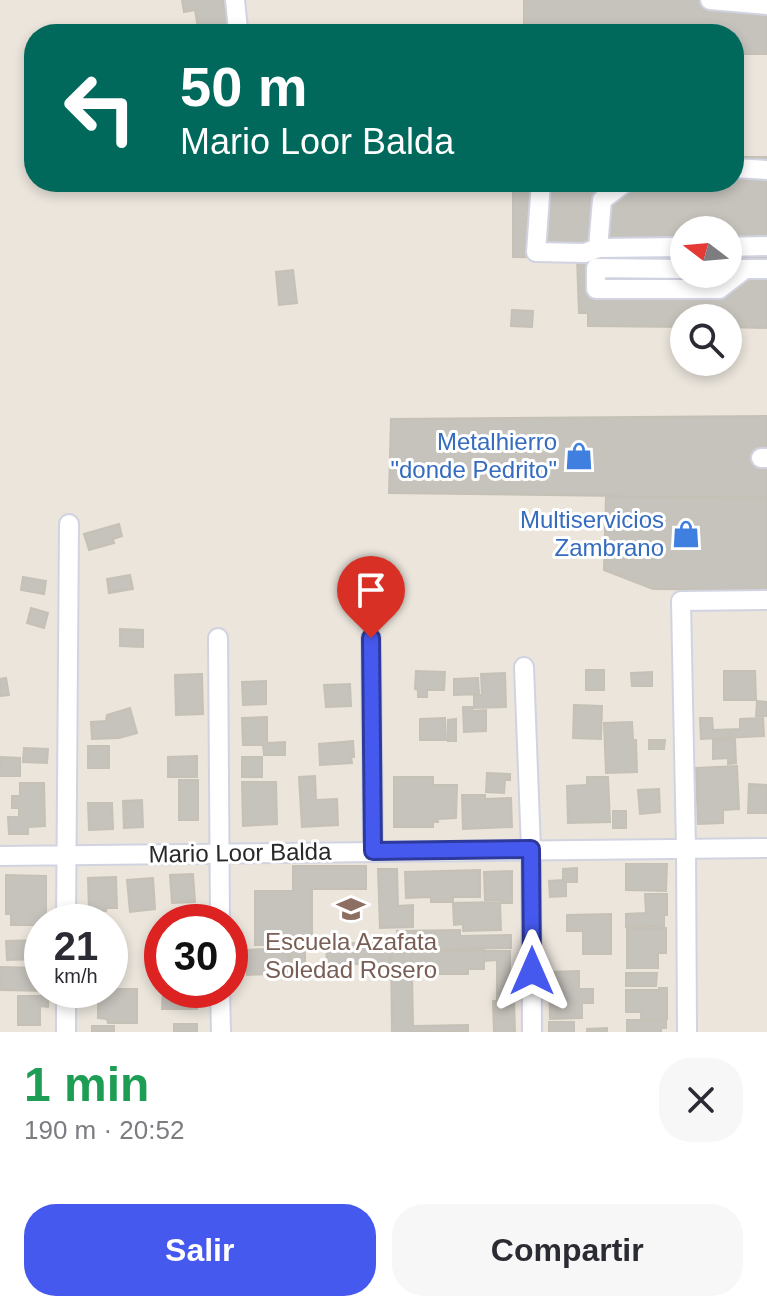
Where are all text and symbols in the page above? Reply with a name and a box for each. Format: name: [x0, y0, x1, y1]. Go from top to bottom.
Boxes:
text: 50 m: [180, 55, 308, 118]
icon: left: [48, 56, 152, 160]
text: Mario Loor Balda: [180, 121, 454, 162]
north arrow: [670, 216, 742, 288]
map controls: [670, 216, 742, 376]
button: search: [670, 304, 742, 376]
place label: Metalhierro "donde Pedrito": [391, 428, 557, 483]
shop icon: Metalhierro "donde Pedrito": [564, 441, 594, 471]
place label: Multiservicios Zambrano: [520, 506, 664, 561]
shop icon: Multiservicios Zambrano: [671, 519, 701, 549]
pin: [337, 556, 405, 638]
icon: arrive: [349, 568, 393, 612]
street label: Mario Loor Balda: [148, 837, 332, 868]
school or university icon: Escuela Azafata Soledad Rosero: [336, 894, 366, 924]
speed limit sign: 30: [144, 904, 248, 1008]
text: 21: [54, 924, 98, 968]
place label: Escuela Azafata Soledad Rosero: [265, 928, 438, 983]
position arrow: [490, 929, 574, 1013]
text: km/h: [54, 965, 98, 987]
text: 1 min: [24, 1058, 149, 1111]
button: close: [659, 1058, 743, 1142]
text: 190 m · 20:52: [24, 1115, 184, 1145]
button: Salir: [24, 1204, 376, 1296]
button: Compartir: [392, 1204, 743, 1296]

